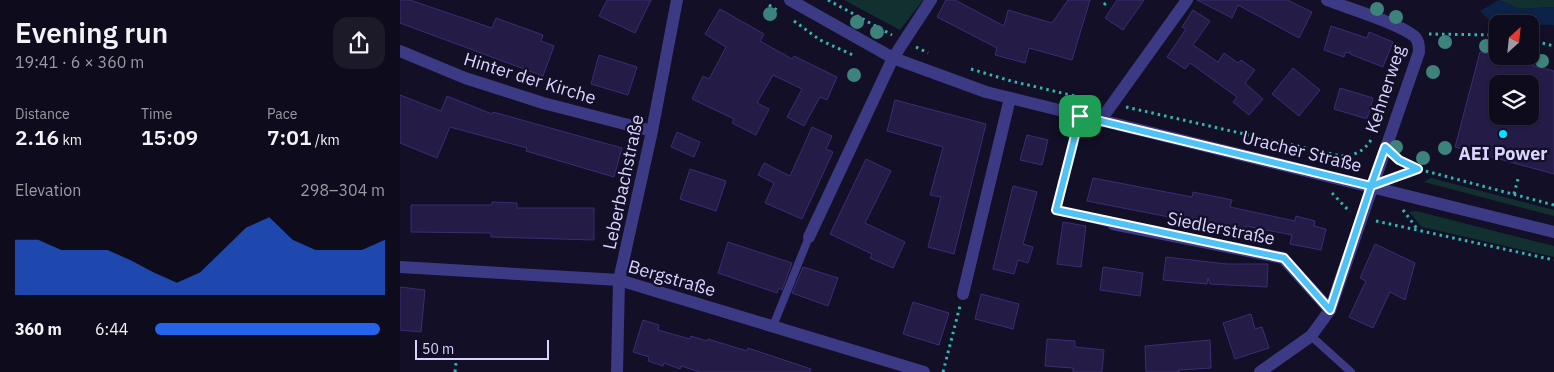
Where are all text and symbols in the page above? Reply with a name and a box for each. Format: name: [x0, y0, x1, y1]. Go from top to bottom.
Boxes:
text: Evening run: [15, 14, 168, 51]
north arrow: [1489, 15, 1539, 65]
map controls: [1489, 15, 1539, 125]
button: share: [333, 17, 385, 69]
street label: Kehnerweg: [1360, 42, 1410, 136]
street label: Hinter der Kirche: [461, 47, 599, 109]
text: 19:41 · 6 × 360 m: [15, 52, 144, 72]
button: layers: [1489, 75, 1539, 125]
pin: [1059, 95, 1101, 137]
icon: arrive: [1066, 102, 1094, 130]
text: Distance: [15, 105, 70, 123]
text: Time: [141, 105, 172, 123]
text: Pace: [267, 105, 297, 123]
street label: Leberbachstraße: [597, 112, 649, 252]
text: 2.16: [15, 123, 59, 151]
text: 15:09: [141, 123, 198, 151]
text: 7:01: [267, 123, 312, 151]
street label: Uracher Straße: [1240, 125, 1364, 177]
marker: AEI Power: [1497, 128, 1509, 140]
text: km: [59, 131, 82, 149]
text: /km: [312, 131, 340, 149]
place label: AEI Power: [1458, 142, 1548, 165]
text: Elevation: [15, 180, 81, 200]
text: 298–304 m: [300, 180, 385, 200]
street label: Siedlerstraße: [1165, 206, 1277, 250]
street label: Bergstraße: [626, 255, 718, 301]
text: 360 m: [15, 319, 62, 339]
text: 6:44: [95, 319, 128, 339]
scale bar: [415, 337, 549, 360]
text: 50 m: [422, 340, 454, 358]

